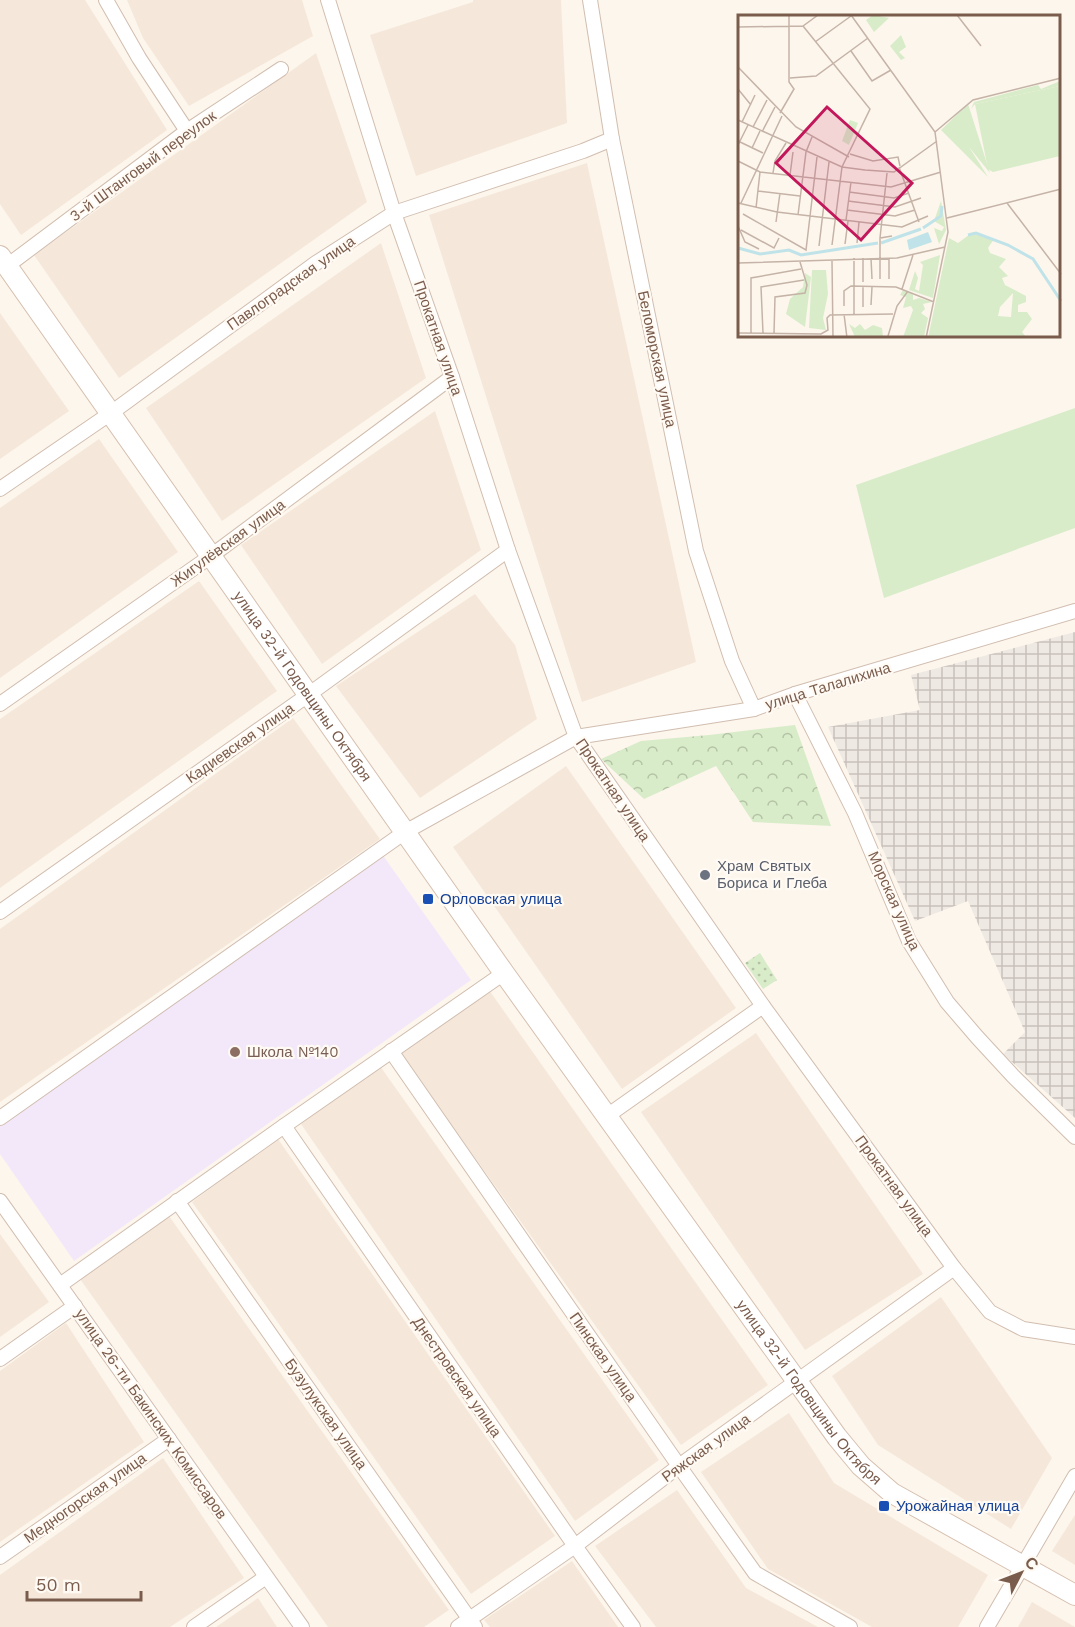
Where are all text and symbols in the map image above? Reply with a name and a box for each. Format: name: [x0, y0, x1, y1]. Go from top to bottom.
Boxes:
inset map: [738, 15, 1060, 338]
street label: 3-й Штанговый переулок: [66, 107, 220, 225]
street label: Павлоградская улица: [224, 232, 359, 334]
street label: Прокатная улица: [410, 278, 466, 398]
street label: Беломорская улица: [634, 289, 680, 430]
street label: Жигулёвская улица: [167, 495, 289, 591]
street label: улица 32-й Годовщины Октября: [229, 588, 375, 785]
street label: улица Талалихина: [763, 658, 893, 714]
street label: Кадиевская улица: [183, 699, 298, 787]
street label: Прокатная улица: [572, 735, 654, 845]
street label: Морская улица: [864, 849, 924, 954]
place label: Храм Святых Бориса и Глеба: [717, 857, 828, 892]
marker: Храм Святых Бориса и Глеба: [698, 868, 712, 882]
place label: Орловская улица: [440, 890, 562, 908]
marker: Орловская улица: [421, 892, 435, 906]
place label: Школа №140: [247, 1043, 338, 1061]
marker: Школа №140: [228, 1045, 242, 1059]
street label: Прокатная улица: [851, 1132, 937, 1240]
street label: улица 32-й Годовщины Октября: [733, 1296, 885, 1489]
street label: улица 26-ти Бакинских Комиссаров: [71, 1305, 231, 1523]
street label: Пинская улица: [566, 1309, 641, 1406]
street label: Днестровская улица: [409, 1313, 506, 1441]
street label: Бузулукская улица: [281, 1355, 371, 1473]
street label: Ряжская улица: [658, 1410, 754, 1486]
street label: Медногорская улица: [20, 1449, 150, 1547]
place label: Урожайная улица: [896, 1497, 1020, 1515]
marker: Урожайная улица: [877, 1499, 891, 1513]
north arrow: [991, 1543, 1051, 1603]
text: С: [1021, 1553, 1043, 1574]
scale bar: [27, 1564, 141, 1602]
text: 50 m: [36, 1574, 81, 1595]

